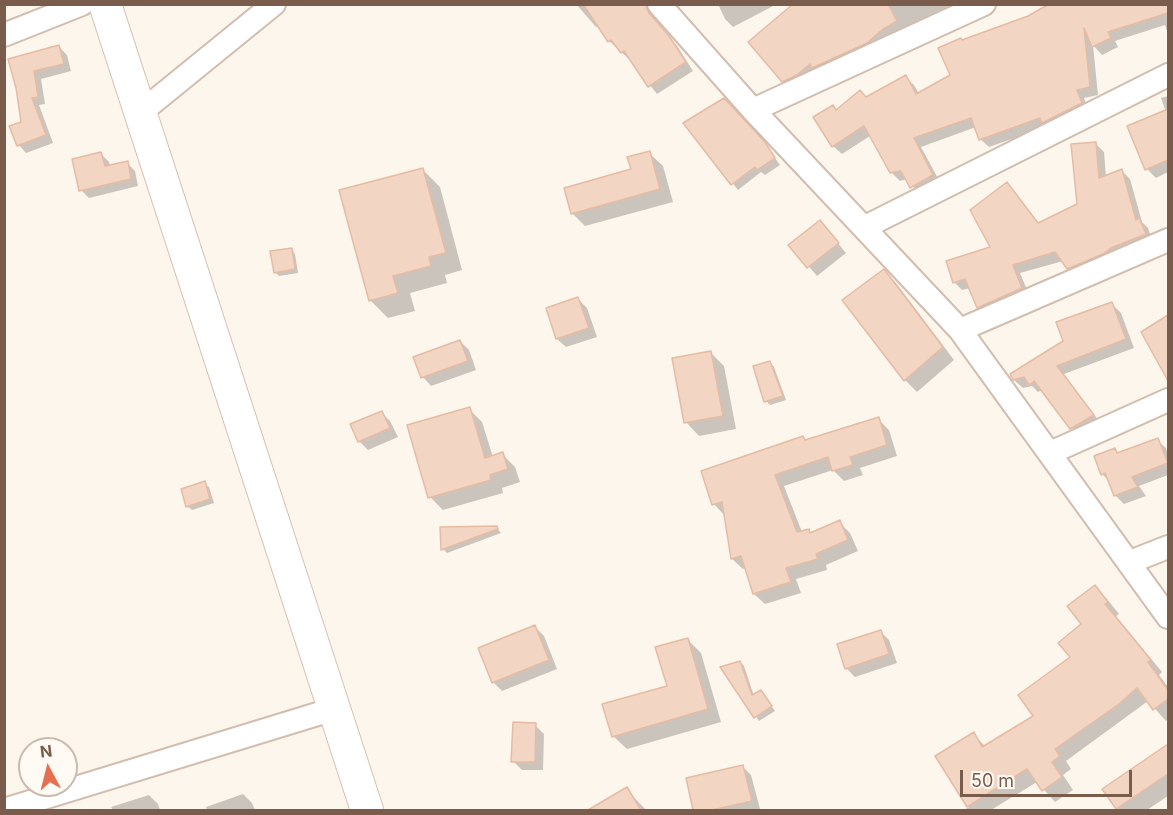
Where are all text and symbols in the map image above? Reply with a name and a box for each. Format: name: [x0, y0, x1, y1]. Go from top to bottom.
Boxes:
north arrow: [18, 737, 78, 797]
text: N: [39, 740, 53, 762]
scale bar: [963, 758, 1136, 796]
text: 50 m: [971, 770, 1014, 791]

